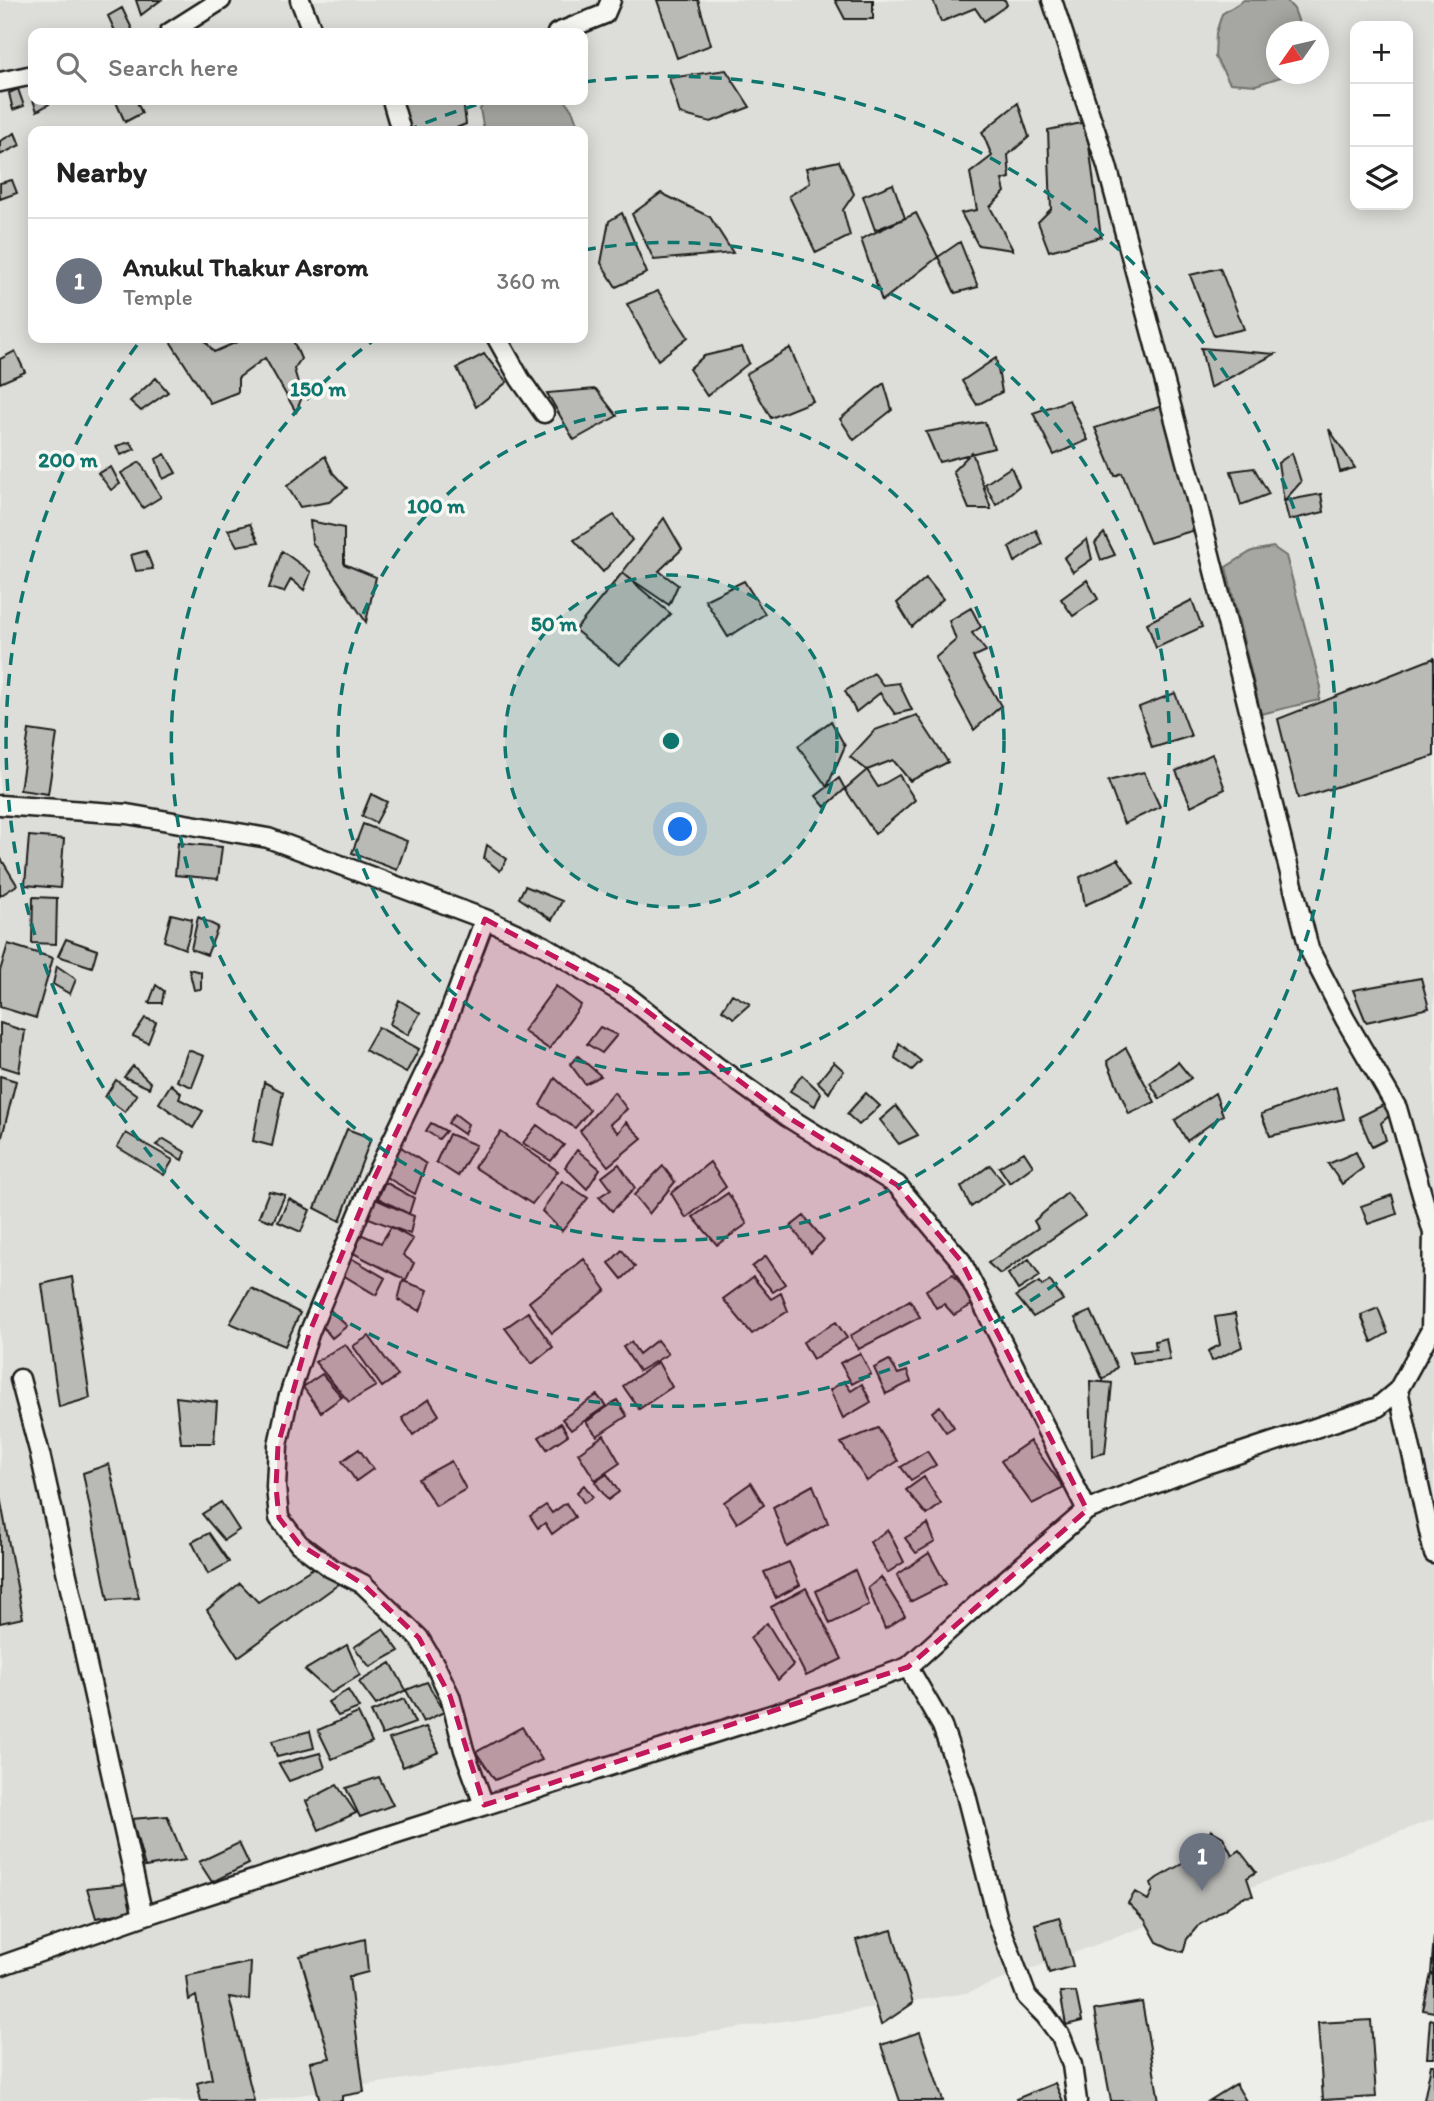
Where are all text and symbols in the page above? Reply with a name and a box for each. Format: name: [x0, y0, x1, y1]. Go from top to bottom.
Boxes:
north arrow: [1266, 21, 1329, 84]
map controls: [1350, 21, 1413, 210]
button: +: [1350, 21, 1413, 84]
search box: [28, 28, 588, 105]
icon: search: [52, 48, 90, 86]
text: Search here: [108, 51, 238, 83]
button: −: [1350, 84, 1413, 147]
button: layers: [1350, 147, 1413, 210]
text: Nearby: [56, 153, 147, 190]
text: Anukul Thakur Asrom: [123, 251, 368, 283]
text: 1: [74, 267, 84, 295]
text: 360 m: [497, 267, 560, 295]
text: Temple: [123, 283, 193, 311]
text: 150 m: [290, 376, 346, 401]
text: 200 m: [38, 447, 98, 472]
text: 100 m: [407, 493, 465, 518]
text: 50 m: [531, 611, 578, 636]
centre of rings: [659, 729, 683, 753]
your location: [663, 812, 697, 846]
pin: 1: [1179, 1833, 1225, 1891]

